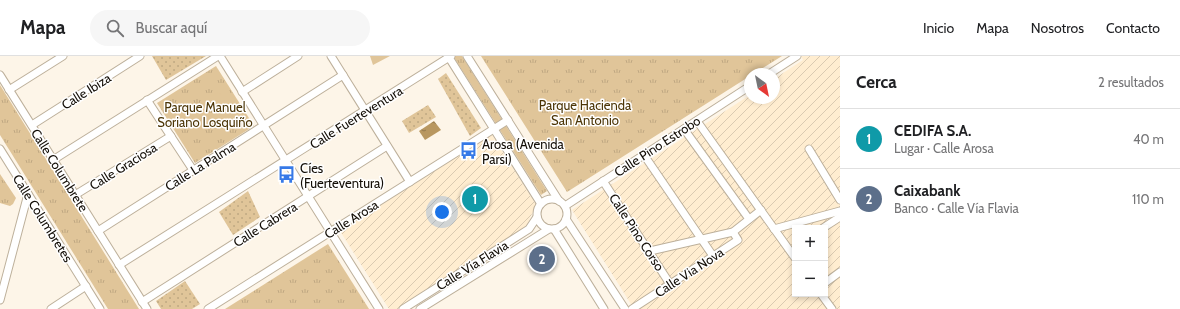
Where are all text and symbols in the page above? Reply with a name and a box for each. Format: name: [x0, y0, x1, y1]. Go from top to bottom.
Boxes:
search box: [90, 10, 370, 46]
text: Mapa: [20, 16, 66, 39]
icon: search: [104, 17, 126, 39]
text: Buscar aquí: [136, 19, 207, 37]
text: Inicio: [923, 19, 954, 37]
text: Mapa: [976, 19, 1009, 37]
text: Nosotros: [1031, 19, 1084, 37]
text: Contacto: [1106, 19, 1160, 37]
north arrow: [744, 68, 780, 104]
street label: Calle Ibiza: [58, 69, 114, 112]
text: Cerca: [856, 72, 897, 92]
text: 2 resultados: [1098, 74, 1164, 90]
street label: Calle Fuerteventura: [307, 82, 406, 152]
park label: Parque Hacienda San Antonio: [539, 97, 632, 128]
park label: Parque Manuel Soriano Losquiño: [157, 99, 253, 130]
street label: Calle Pino Estrobo: [611, 112, 703, 180]
text: CEDIFA S.A.: [894, 122, 971, 140]
street label: Calle Columbrete: [28, 125, 92, 215]
text: 1: [867, 131, 871, 147]
text: 40 m: [1133, 131, 1164, 147]
place label: Arosa (Avenida Parsi): [482, 136, 564, 167]
street label: Calle La Palma: [162, 138, 239, 194]
street label: Calle Graciosa: [86, 139, 160, 193]
text: Lugar · Calle Arosa: [894, 140, 994, 156]
bus stop icon: Arosa (Avenida Parsi): [459, 141, 479, 161]
place label: Cíes (Fuerteventura): [300, 160, 384, 191]
bus stop icon: Cíes (Fuerteventura): [277, 165, 297, 185]
street label: Calle Columbretes: [10, 171, 77, 265]
text: Caixabank: [894, 182, 961, 200]
pin: 1: [462, 184, 488, 214]
street label: Calle Pino Corso: [606, 190, 668, 274]
text: 2: [866, 191, 872, 207]
text: 110 m: [1132, 191, 1164, 207]
street label: Calle Arosa: [321, 196, 382, 242]
street label: Calle Cabrera: [230, 198, 301, 250]
text: Banco · Calle Vía Flavia: [894, 200, 1019, 216]
your location: [432, 202, 452, 222]
map controls: [792, 225, 828, 297]
button: +: [792, 225, 828, 261]
street label: Calle Vía Flavia: [433, 236, 511, 293]
street label: Calle Via Nova: [652, 243, 727, 300]
pin: 2: [529, 244, 555, 274]
button: −: [792, 261, 828, 297]

